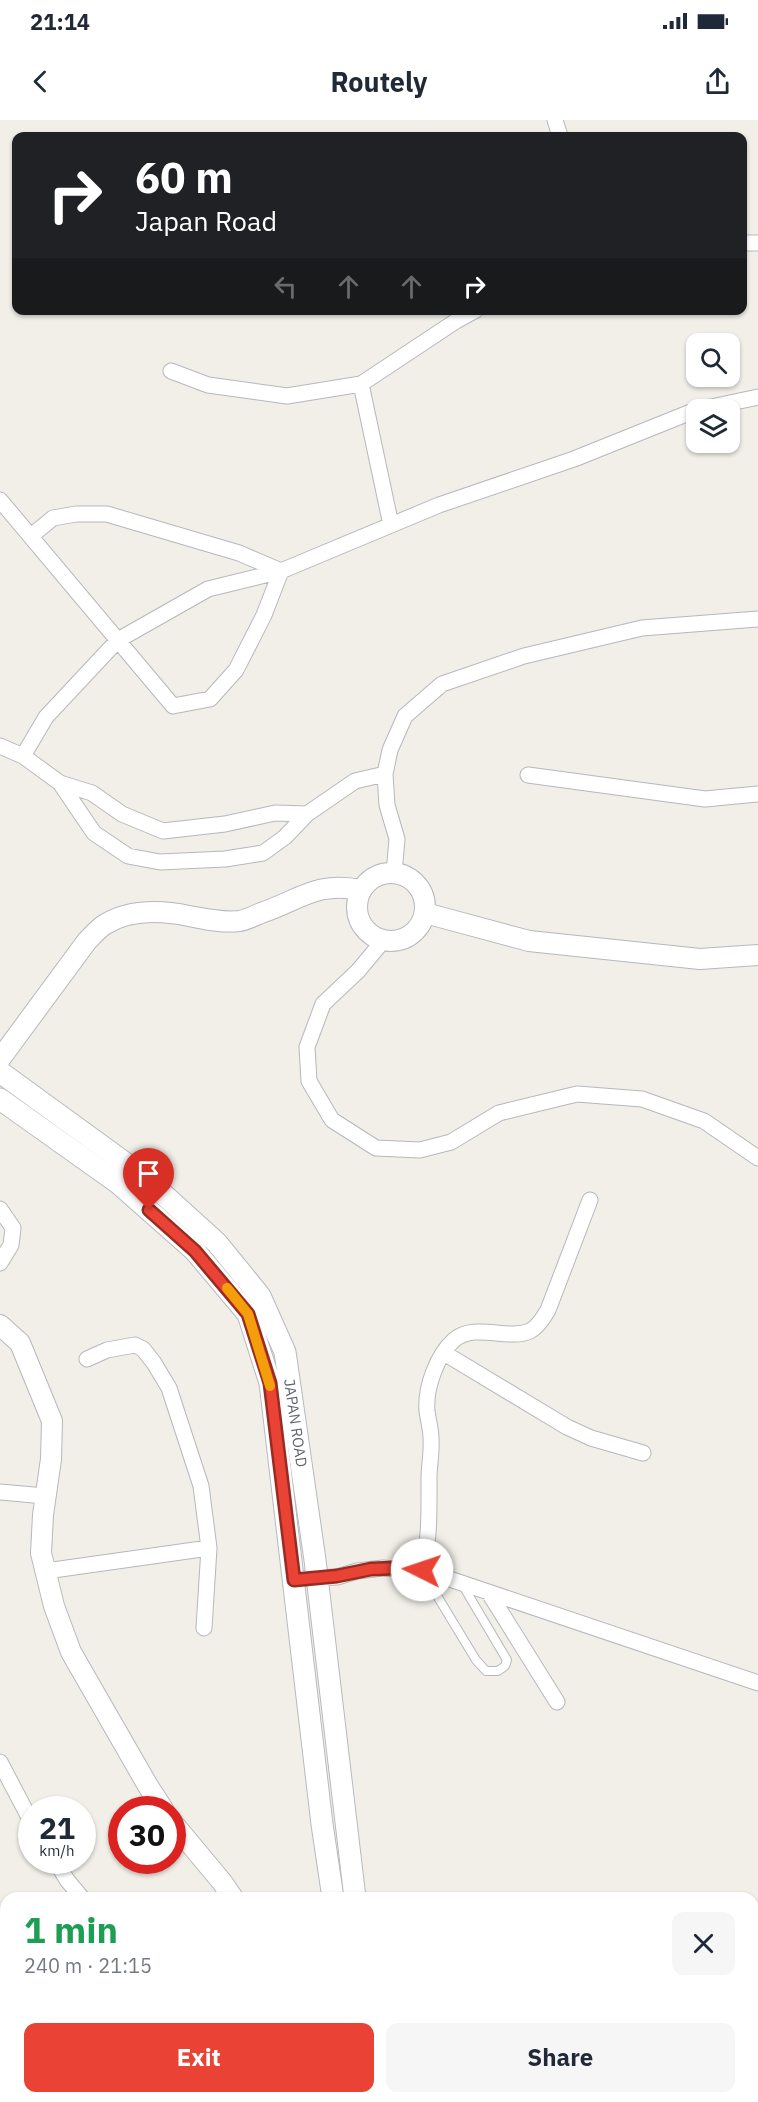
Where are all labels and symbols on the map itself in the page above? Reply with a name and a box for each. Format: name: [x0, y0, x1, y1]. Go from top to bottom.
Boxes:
pin: [123, 1148, 174, 1210]
street label: JAPAN ROAD: [280, 1378, 311, 1468]
position arrow: [390, 1538, 454, 1602]
speed limit sign: 30: [108, 1796, 186, 1874]

